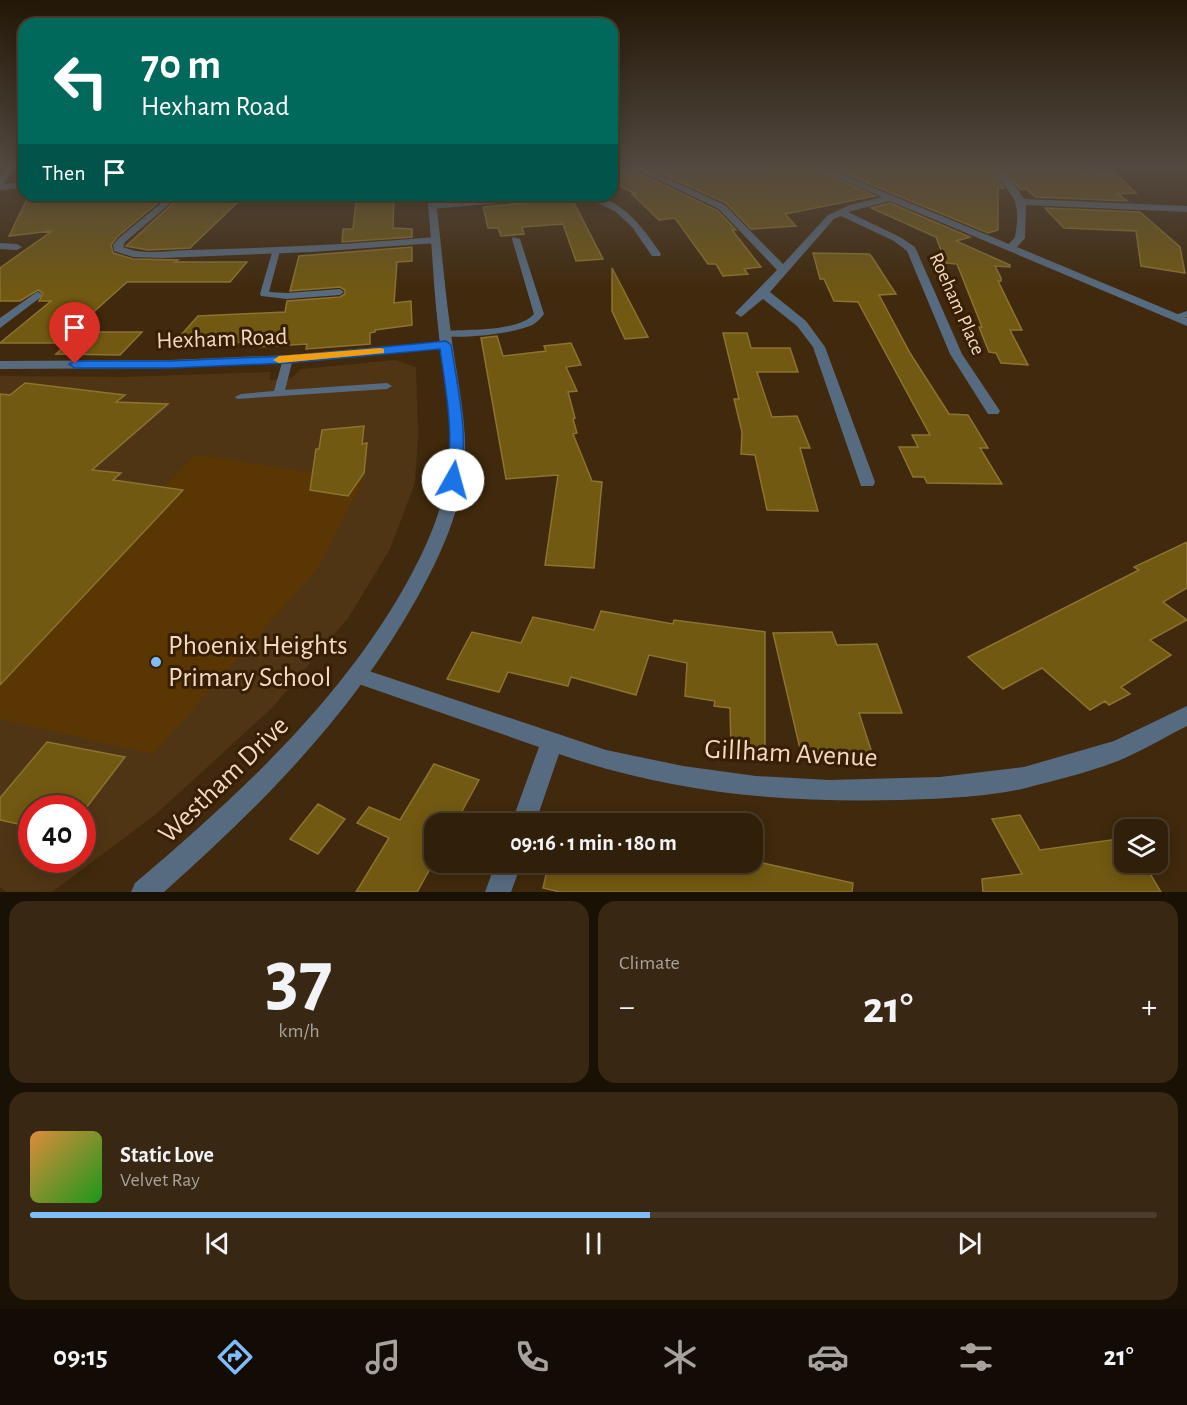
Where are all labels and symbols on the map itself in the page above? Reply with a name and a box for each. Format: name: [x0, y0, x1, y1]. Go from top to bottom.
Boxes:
street label: Roeham Place: [926, 250, 988, 358]
pin: [49, 302, 100, 364]
street label: Hexham Road: [156, 325, 288, 353]
position arrow: [421, 448, 485, 512]
place label: Phoenix Heights Primary School: [168, 632, 348, 692]
marker: Phoenix Heights Primary School: [149, 655, 163, 669]
street label: Westham Drive: [154, 711, 294, 849]
street label: Gillham Avenue: [704, 735, 878, 773]
speed limit sign: 40: [18, 795, 96, 873]

